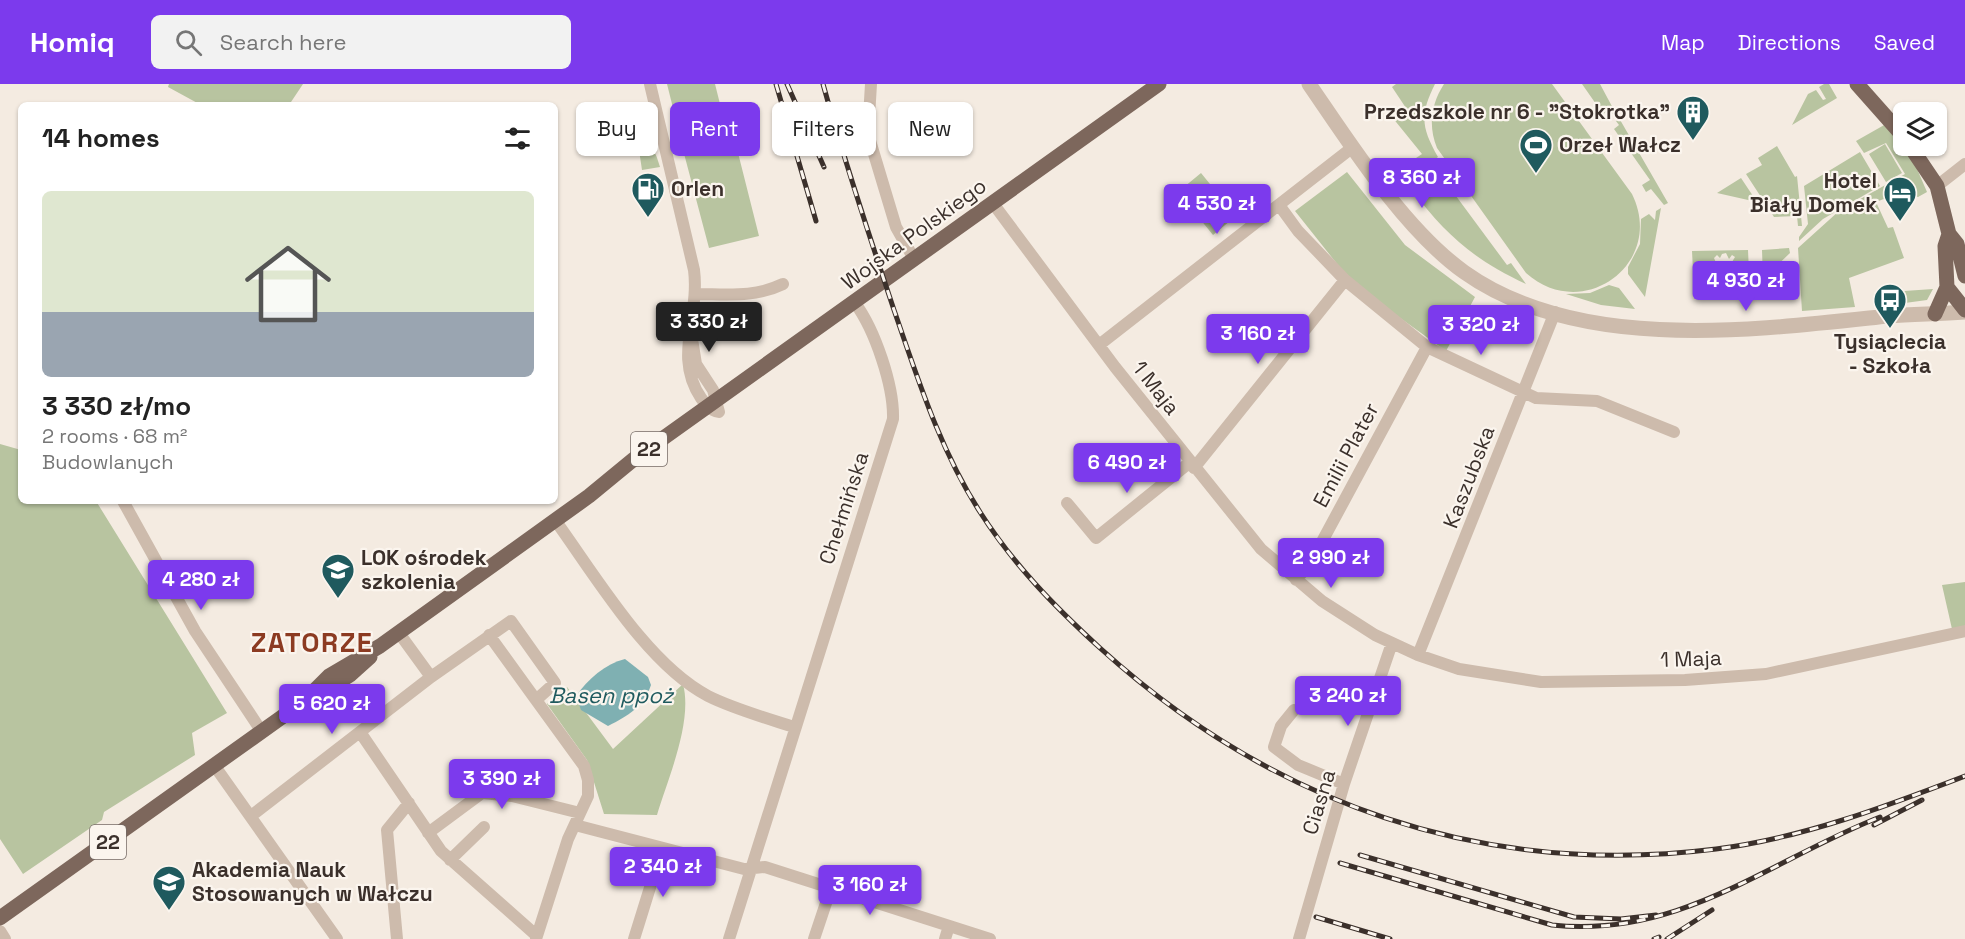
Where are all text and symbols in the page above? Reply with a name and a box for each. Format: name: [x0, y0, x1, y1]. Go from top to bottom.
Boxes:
search box: [151, 15, 571, 69]
text: Homiq: [30, 24, 115, 60]
icon: search: [172, 26, 205, 59]
text: Search here: [220, 28, 347, 56]
text: Map: [1661, 29, 1705, 56]
text: Directions: [1738, 29, 1841, 56]
text: Saved: [1874, 29, 1935, 56]
building icon: Przedszkole nr 6 - "Stokrotka": [1675, 94, 1711, 141]
place label: Przedszkole nr 6 - "Stokrotka": [1364, 98, 1670, 125]
chip: Buy: [576, 102, 658, 156]
chip: Rent: [670, 102, 760, 156]
chip: Filters: [772, 102, 876, 156]
chip: New: [888, 102, 973, 156]
map controls: [1893, 102, 1947, 156]
button: layers: [1893, 102, 1947, 156]
text: 14 homes: [42, 121, 160, 155]
icon: filters: [501, 122, 534, 155]
sports icon: Orzeł Wałcz: [1518, 127, 1554, 174]
place label: Orzeł Wałcz: [1559, 131, 1681, 158]
pin: 8 360 zł: [1360, 158, 1484, 209]
text: 8 360 zł: [1383, 164, 1461, 190]
place label: Hotel Biały Domek: [1750, 167, 1877, 218]
fuel station icon: Orlen: [630, 171, 666, 218]
street label: Wojska Polskiego: [836, 172, 991, 295]
place label: Orlen: [671, 175, 724, 202]
hotel icon: Hotel Biały Domek: [1882, 175, 1918, 222]
pin: 4 530 zł: [1155, 184, 1279, 235]
text: 4 530 zł: [1178, 190, 1256, 216]
icon: home: [234, 230, 342, 338]
pin: 4 930 zł: [1684, 261, 1808, 312]
text: 4 930 zł: [1707, 267, 1785, 293]
bus stop icon: Tysiąclecia - Szkoła: [1872, 282, 1908, 329]
pin: 3 330 zł: [647, 302, 771, 353]
pin: 3 320 zł: [1419, 305, 1543, 356]
text: 3 330 zł: [670, 308, 748, 334]
text: 3 320 zł: [1442, 311, 1520, 337]
pin: 3 160 zł: [1196, 314, 1320, 365]
text: 3 160 zł: [1220, 320, 1296, 346]
place label: Tysiąclecia - Szkoła: [1834, 328, 1946, 379]
street label: 1 Maja: [1127, 355, 1186, 420]
text: 3 330 zł/mo: [42, 389, 191, 423]
street label: Emilii Plater: [1307, 398, 1384, 512]
street label: Kaszubska: [1437, 422, 1500, 532]
text: 2 rooms · 68 m²: [42, 423, 187, 449]
road number: 22: [631, 432, 667, 466]
pin: 6 490 zł: [1065, 443, 1189, 494]
street label: Chełmińska: [813, 448, 874, 568]
text: Budowlanych: [42, 449, 173, 475]
text: 6 490 zł: [1087, 449, 1167, 475]
pin: 2 990 zł: [1269, 538, 1393, 589]
place label: LOK ośrodek szkolenia: [361, 544, 487, 595]
text: 2 990 zł: [1292, 544, 1370, 570]
school or university icon: LOK ośrodek szkolenia: [320, 552, 356, 599]
pin: 4 280 zł: [139, 560, 263, 611]
text: 4 280 zł: [162, 566, 240, 592]
district label: ZATORZE: [251, 625, 373, 660]
street label: 1 Maja: [1660, 644, 1722, 673]
pin: 3 240 zł: [1286, 676, 1410, 727]
water label: Basen ppoż: [549, 681, 674, 709]
text: 3 240 zł: [1309, 682, 1387, 708]
pin: 5 620 zł: [270, 684, 394, 735]
text: 5 620 zł: [293, 690, 371, 716]
pin: 3 390 zł: [440, 759, 564, 810]
text: 3 390 zł: [463, 765, 541, 791]
street label: Ciasna: [1296, 766, 1341, 838]
road number: 22: [90, 825, 126, 859]
pin: 2 340 zł: [601, 847, 725, 898]
text: 2 340 zł: [624, 853, 702, 879]
place label: Akademia Nauk Stosowanych w Wałczu: [192, 856, 433, 907]
school or university icon: Akademia Nauk Stosowanych w Wałczu: [151, 864, 187, 911]
pin: 3 160 zł: [808, 865, 932, 916]
text: 3 160 zł: [832, 871, 908, 897]

